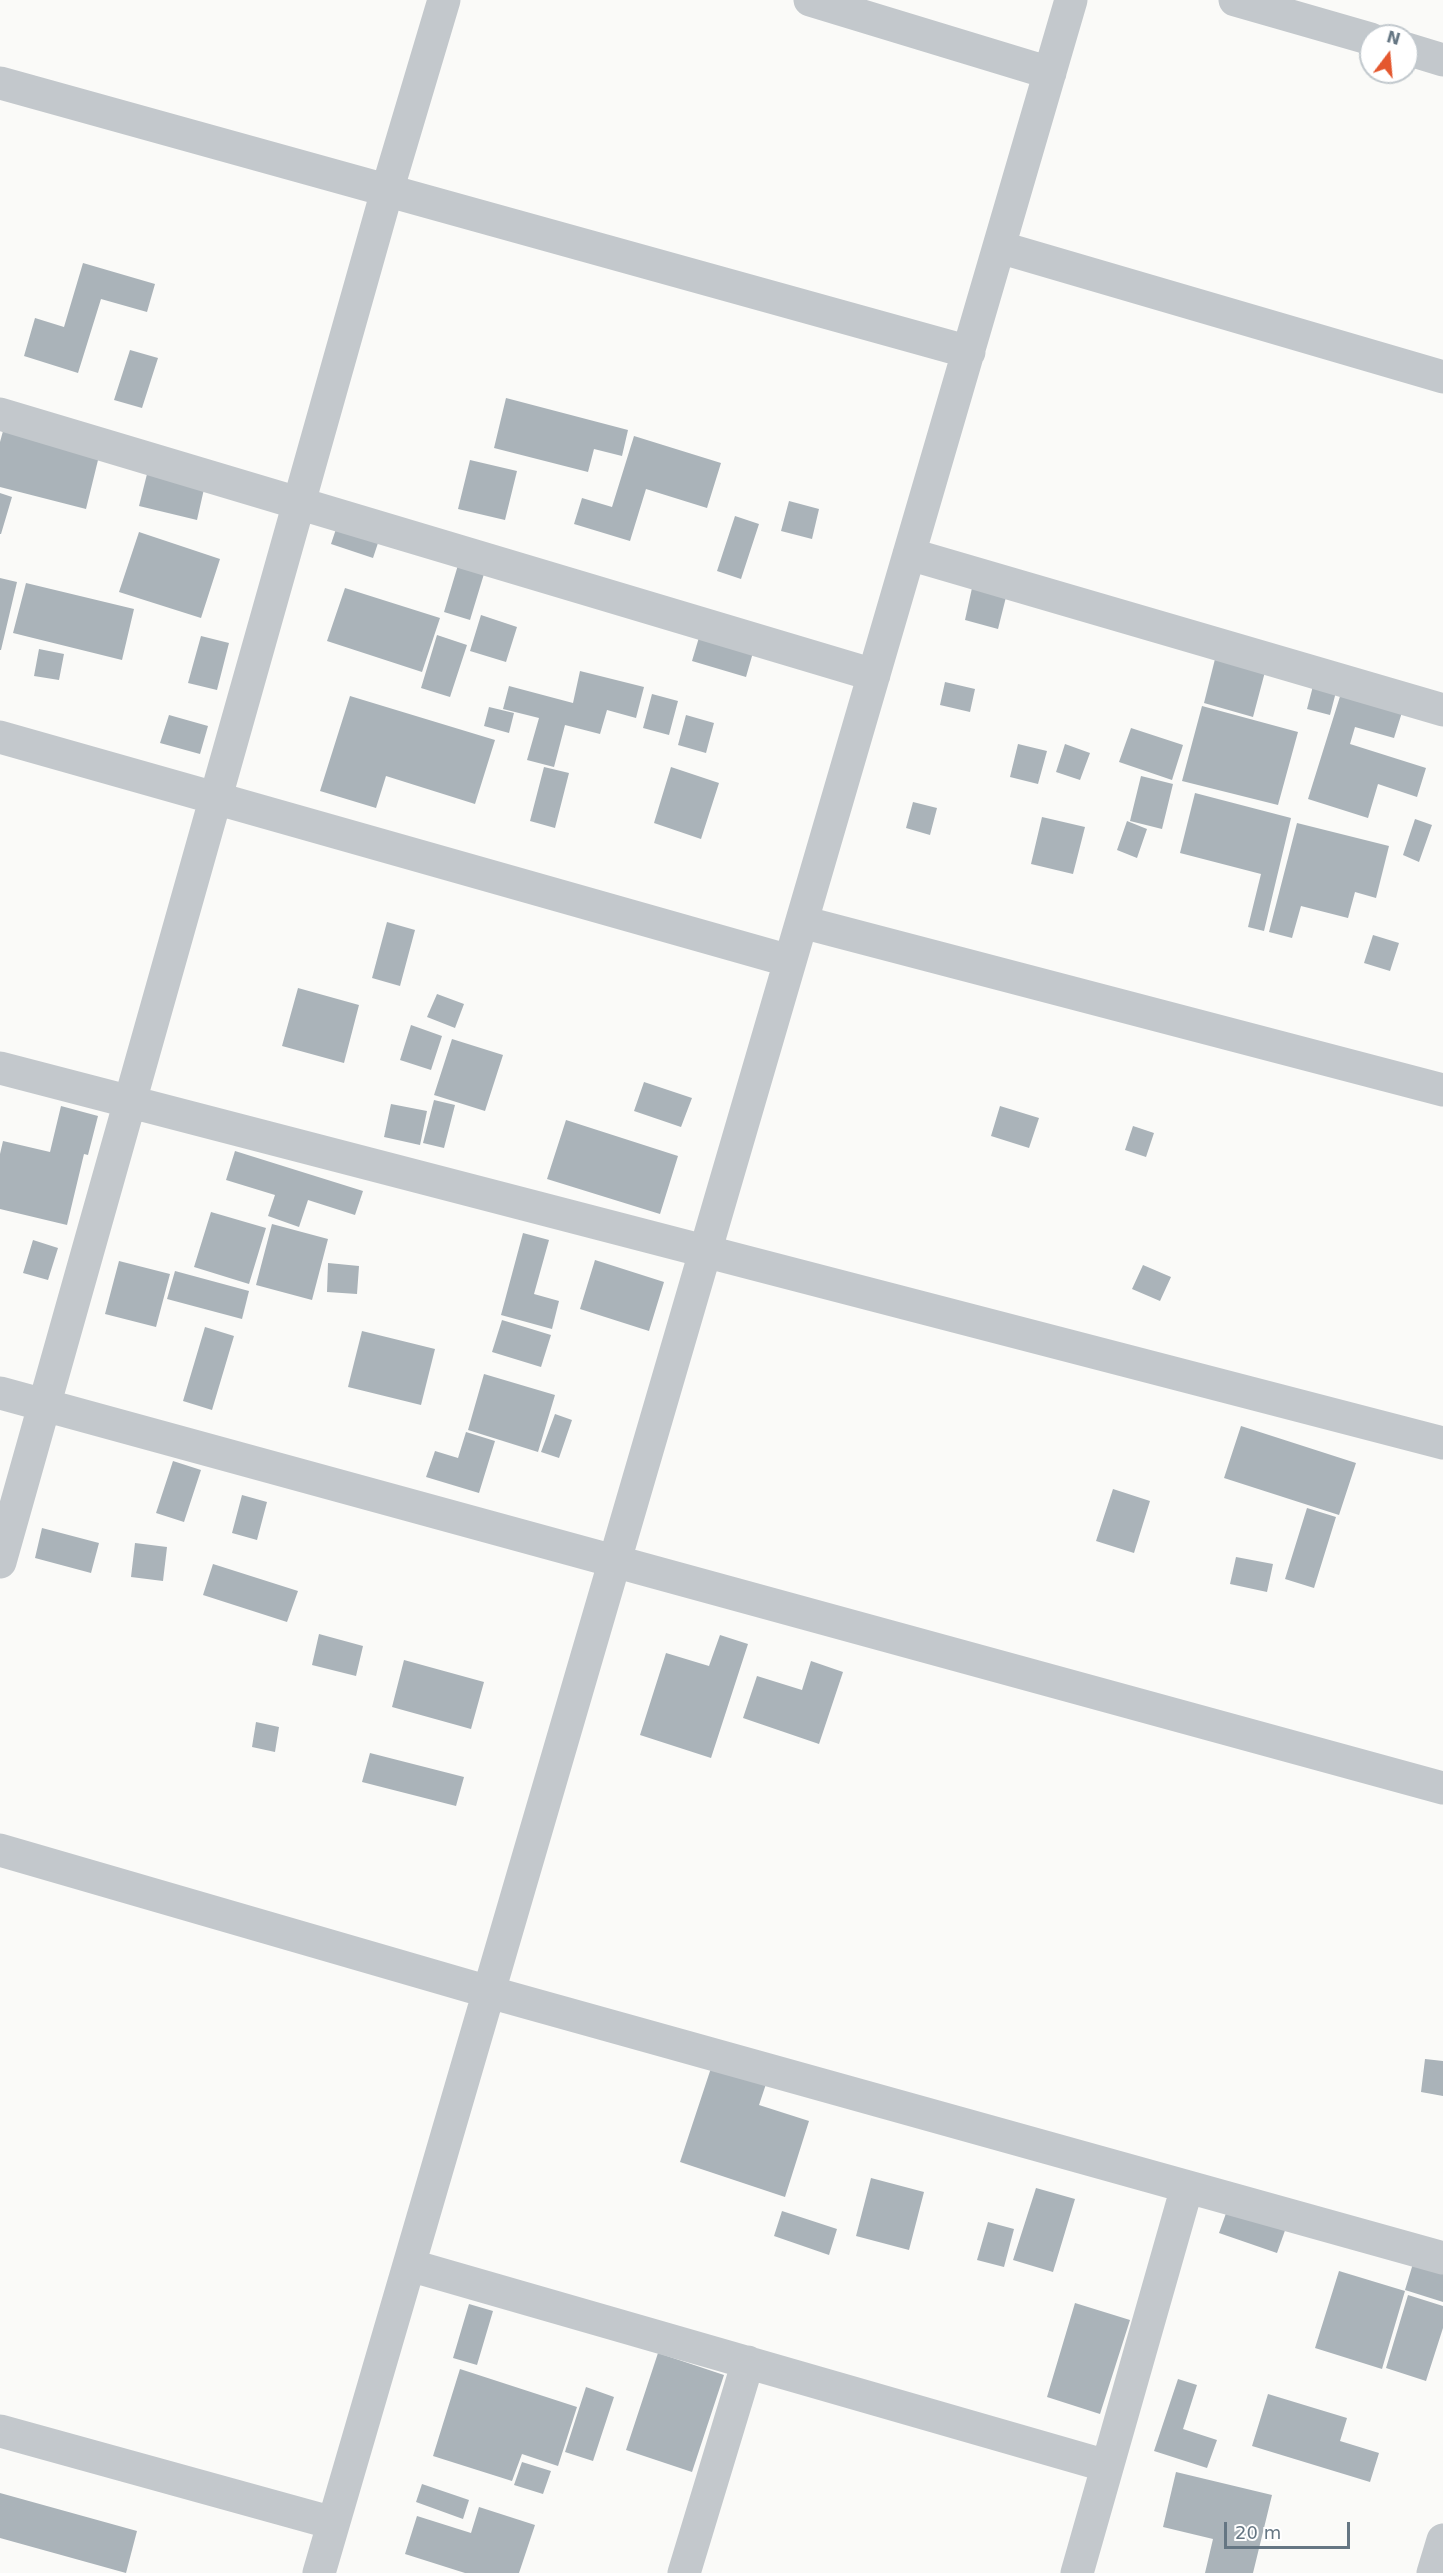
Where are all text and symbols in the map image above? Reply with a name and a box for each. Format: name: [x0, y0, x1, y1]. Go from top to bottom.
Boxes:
north arrow: [1359, 24, 1419, 84]
text: N: [1384, 27, 1403, 49]
scale bar: [1227, 2510, 1353, 2548]
text: 20 m: [1235, 2522, 1281, 2543]

